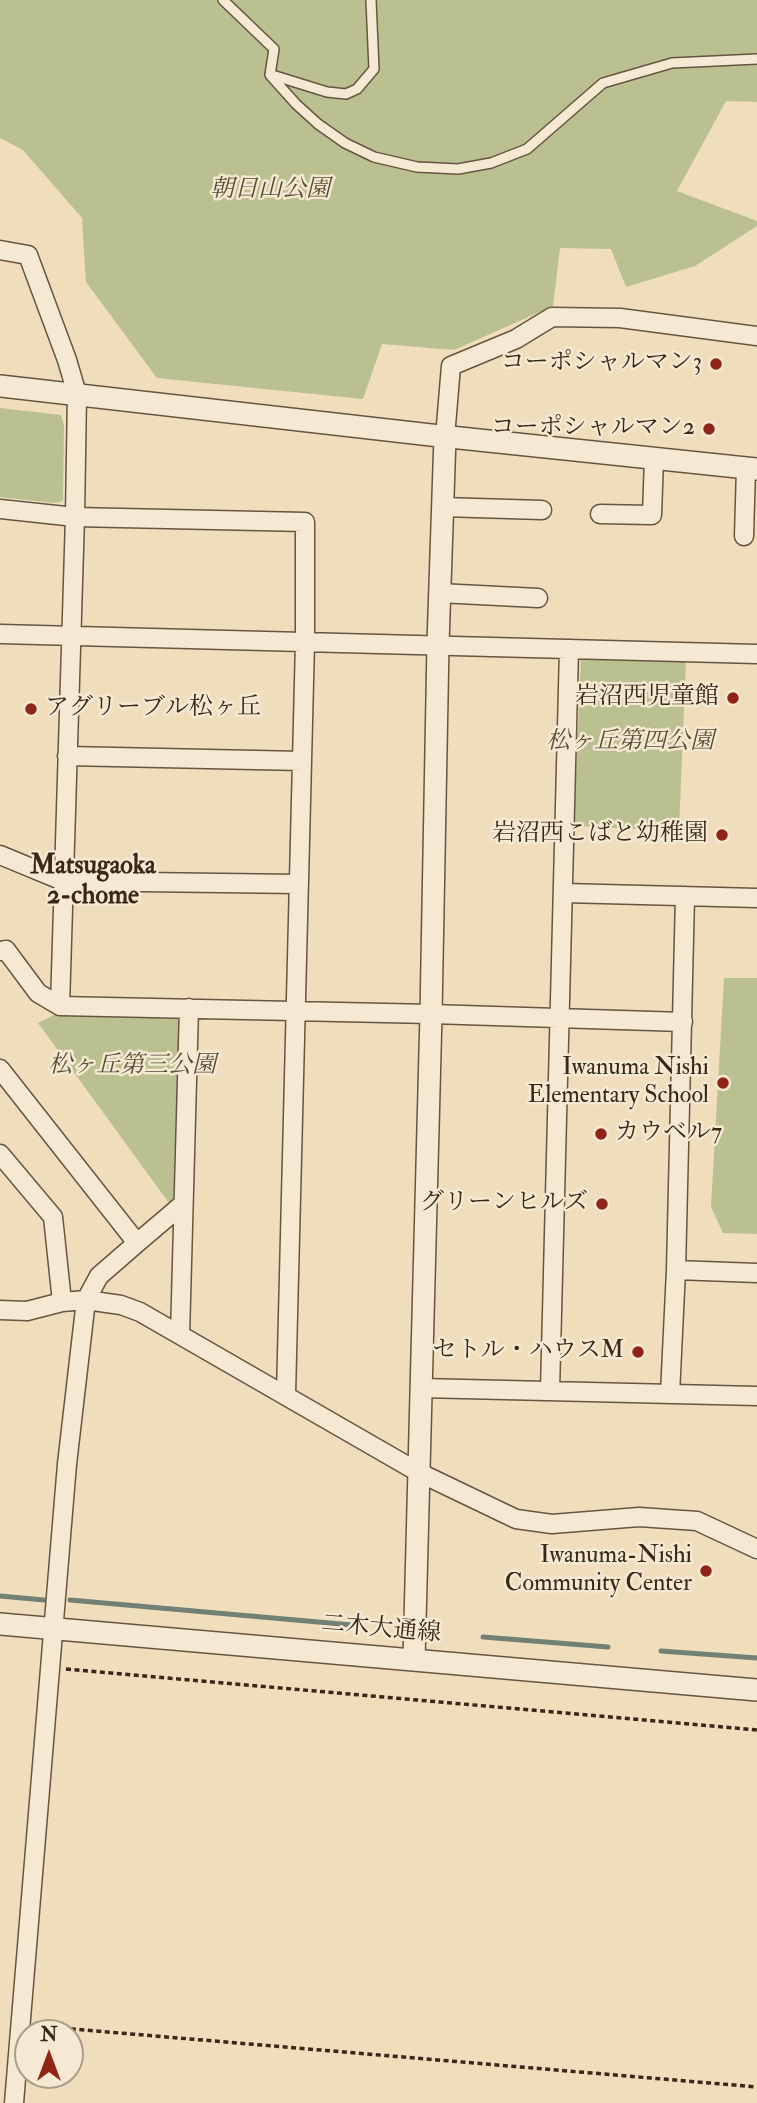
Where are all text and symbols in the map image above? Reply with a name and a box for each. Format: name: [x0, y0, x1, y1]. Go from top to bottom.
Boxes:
park label: 朝日山公園: [210, 177, 330, 205]
place label: コーポシャルマン3: [501, 350, 702, 378]
marker: コーポシャルマン3: [708, 356, 724, 372]
place label: コーポシャルマン2: [491, 415, 695, 443]
marker: コーポシャルマン2: [701, 421, 717, 437]
place label: 岩沼西児童館: [575, 684, 719, 712]
marker: 岩沼西児童館: [725, 690, 741, 706]
place label: アグリーブル松ヶ丘: [45, 695, 261, 723]
marker: アグリーブル松ヶ丘: [23, 701, 39, 717]
park label: 松ヶ丘第四公園: [546, 729, 714, 757]
place label: 岩沼西こばと幼稚園: [492, 821, 708, 849]
marker: 岩沼西こばと幼稚園: [714, 827, 730, 843]
district label: Matsugaoka 2-chome: [30, 851, 156, 912]
park label: 松ヶ丘第三公園: [48, 1053, 216, 1081]
place label: Iwanuma Nishi Elementary School: [528, 1055, 709, 1111]
marker: Iwanuma Nishi Elementary School: [715, 1075, 731, 1091]
place label: カウベル7: [615, 1120, 722, 1148]
marker: カウベル7: [593, 1126, 609, 1142]
place label: グリーンヒルズ: [420, 1190, 588, 1218]
marker: グリーンヒルズ: [594, 1196, 610, 1212]
place label: セトル・ハウスM: [433, 1338, 624, 1366]
marker: セトル・ハウスM: [630, 1344, 646, 1360]
place label: Iwanuma-Nishi Community Center: [505, 1543, 692, 1599]
marker: Iwanuma-Nishi Community Center: [698, 1563, 714, 1579]
street label: 二木大通線: [320, 1610, 442, 1650]
north arrow: [14, 2019, 84, 2089]
text: N: [40, 2023, 58, 2047]

